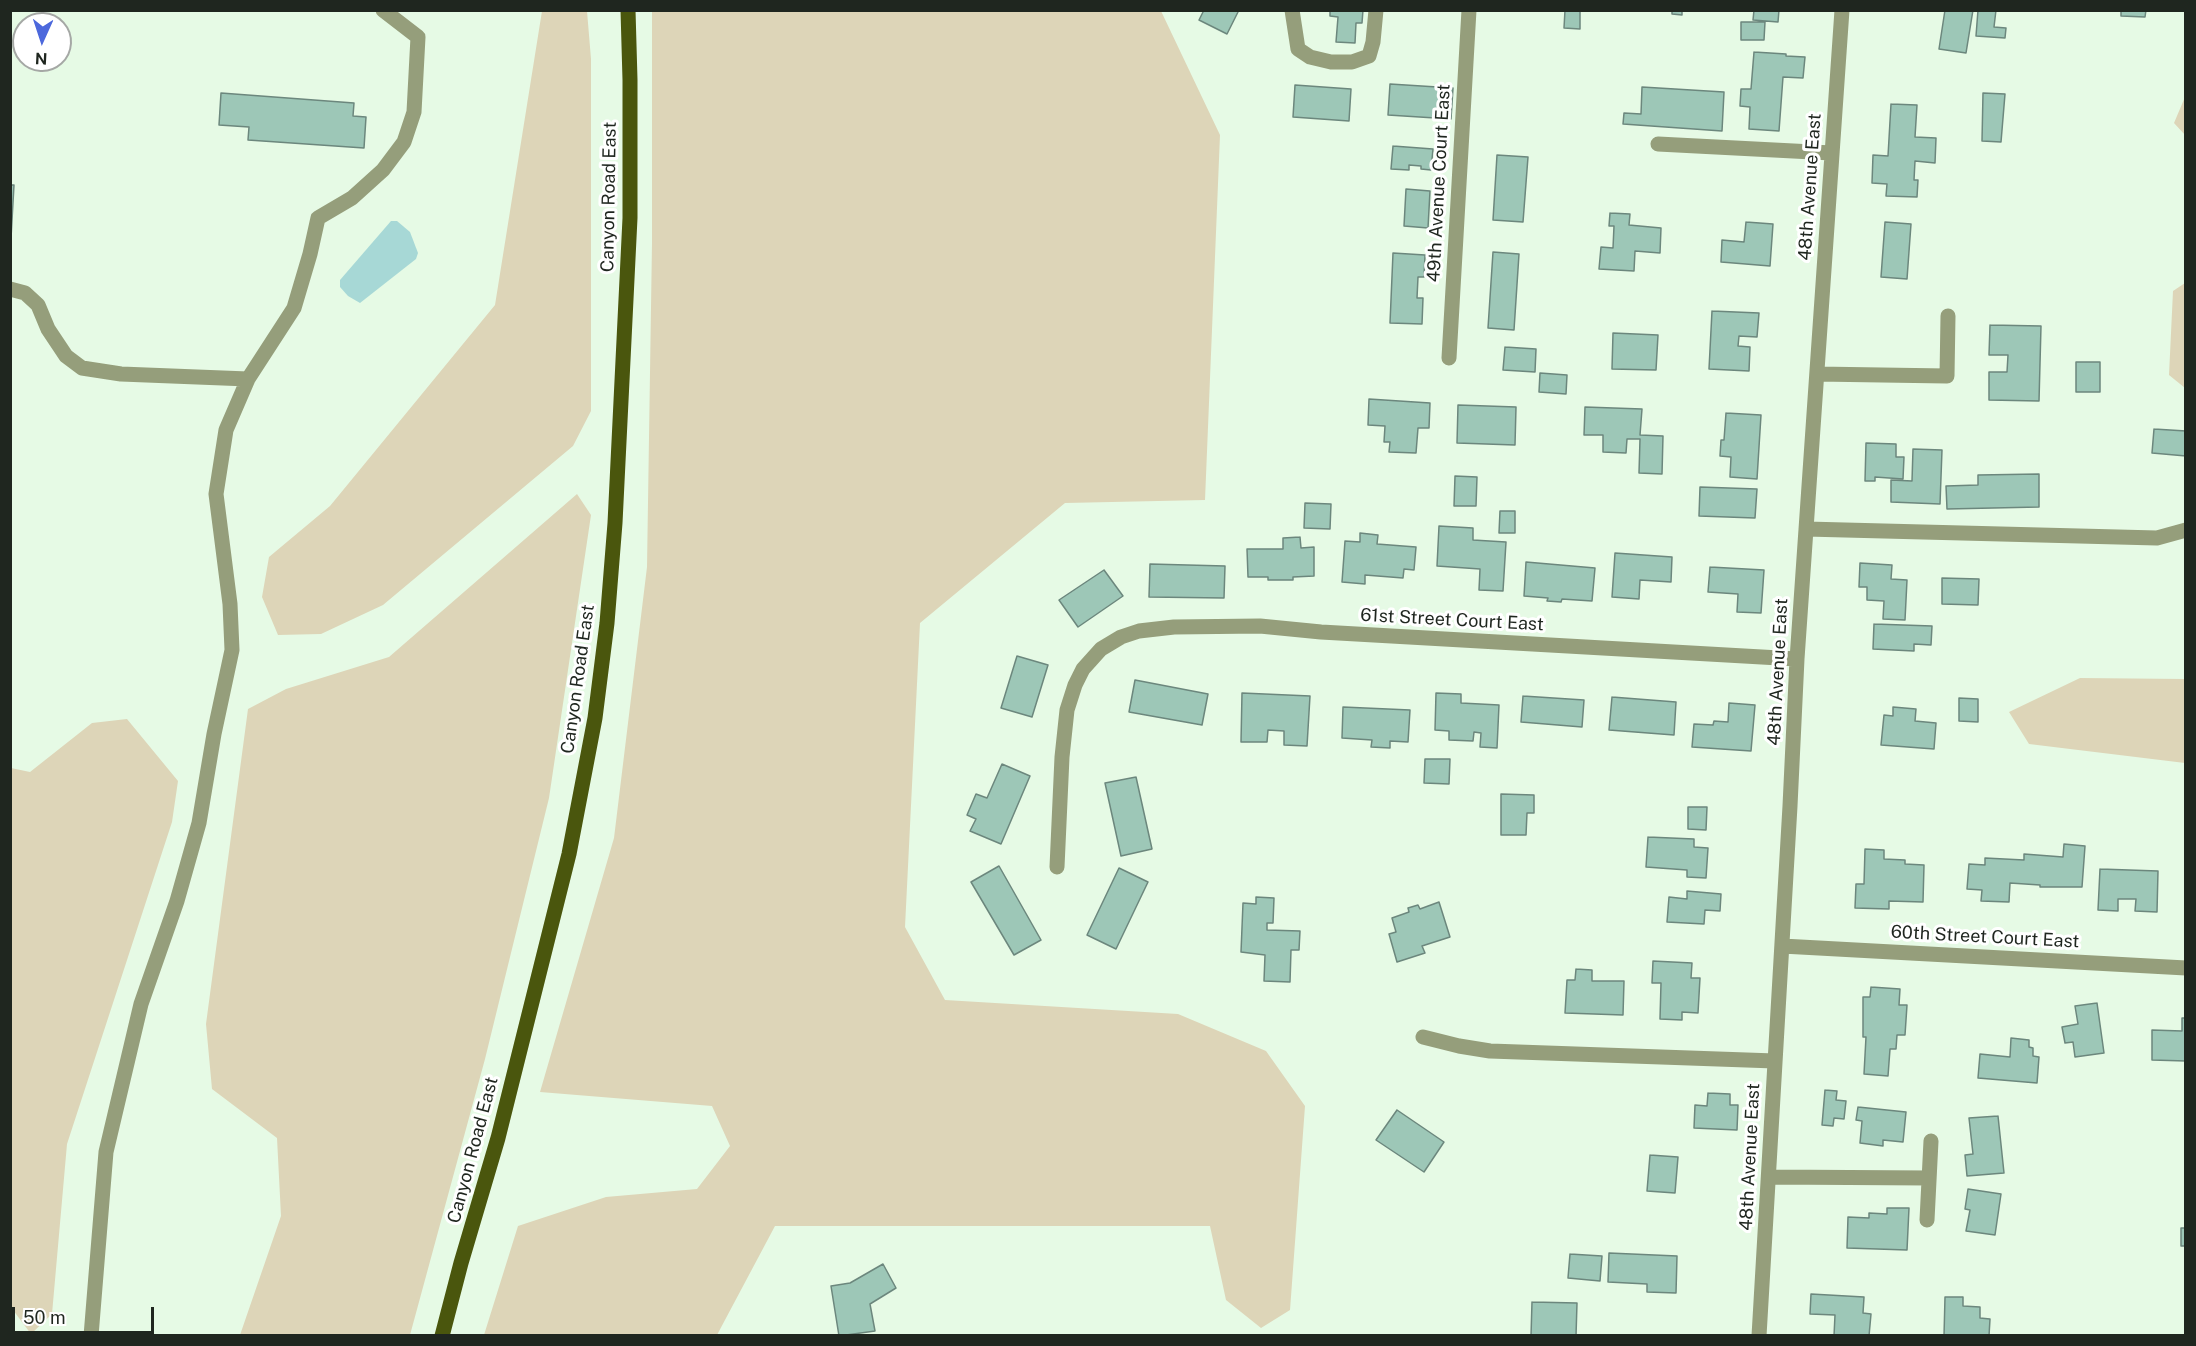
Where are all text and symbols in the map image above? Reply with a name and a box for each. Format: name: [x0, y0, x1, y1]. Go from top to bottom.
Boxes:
north arrow: [12, 12, 72, 72]
text: N: [34, 49, 48, 68]
street label: 49th Avenue Court East: [1423, 83, 1455, 283]
street label: 48th Avenue East: [1794, 113, 1826, 261]
street label: Canyon Road East: [597, 122, 621, 272]
street label: 48th Avenue East: [1763, 598, 1793, 746]
street label: Canyon Road East: [557, 603, 599, 755]
street label: 61st Street Court East: [1360, 604, 1544, 636]
street label: 60th Street Court East: [1890, 921, 2080, 953]
street label: Canyon Road East: [443, 1075, 503, 1225]
street label: 48th Avenue East: [1735, 1083, 1765, 1231]
scale bar: [15, 1295, 158, 1333]
text: 50 m: [23, 1307, 66, 1328]

